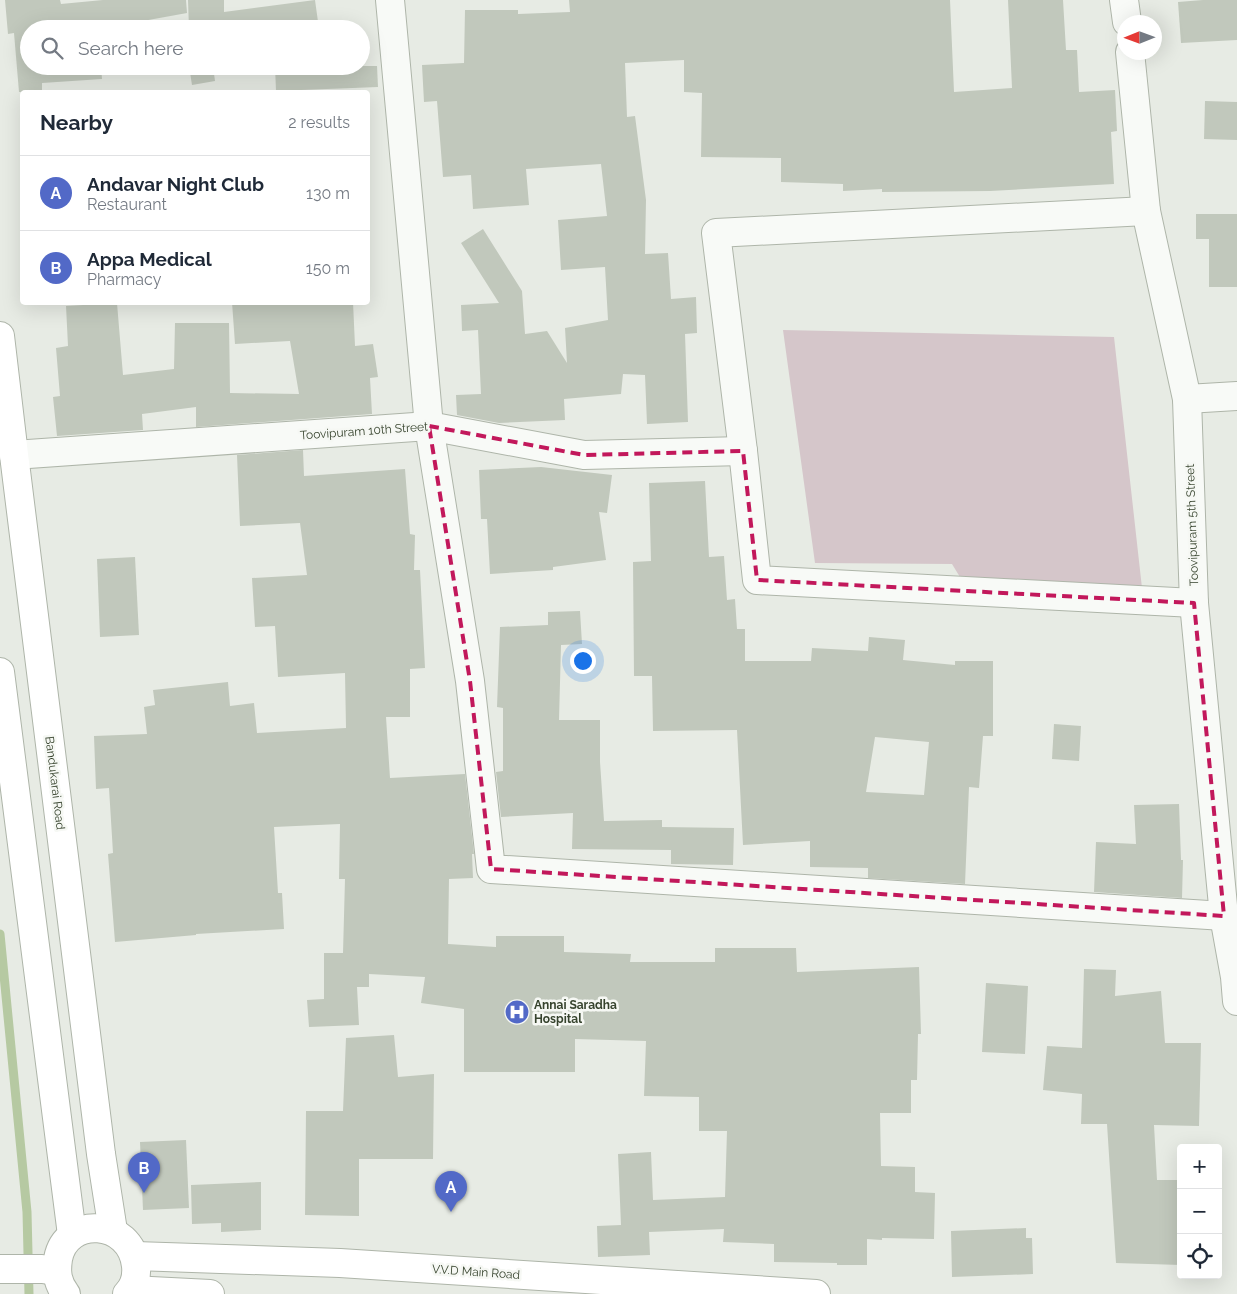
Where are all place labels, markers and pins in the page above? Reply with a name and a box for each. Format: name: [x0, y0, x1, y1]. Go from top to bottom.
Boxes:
place label: Annai Saradha Hospital: [534, 998, 617, 1026]
hospital icon: Annai Saradha Hospital: [504, 999, 530, 1025]
pin: B: [128, 1152, 160, 1193]
pin: A: [435, 1171, 467, 1212]

